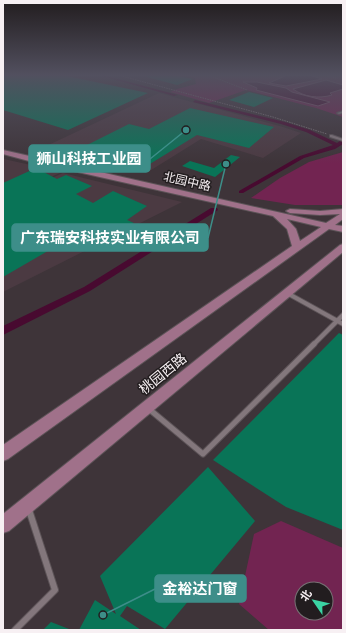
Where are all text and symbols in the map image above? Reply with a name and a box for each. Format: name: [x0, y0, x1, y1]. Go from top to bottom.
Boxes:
callout: 狮山科技工业园: [29, 145, 150, 172]
text: 狮山科技工业园: [36, 148, 142, 171]
street label: 北园中路: [161, 167, 213, 197]
callout: 广东瑞安科技实业有限公司: [12, 224, 208, 251]
text: 广东瑞安科技实业有限公司: [20, 227, 200, 250]
street label: 桃园西路: [135, 348, 191, 400]
callout: 金裕达门窗: [155, 575, 246, 602]
text: 金裕达门窗: [162, 578, 238, 601]
north arrow: [294, 581, 334, 621]
text: 北: [296, 586, 316, 605]

